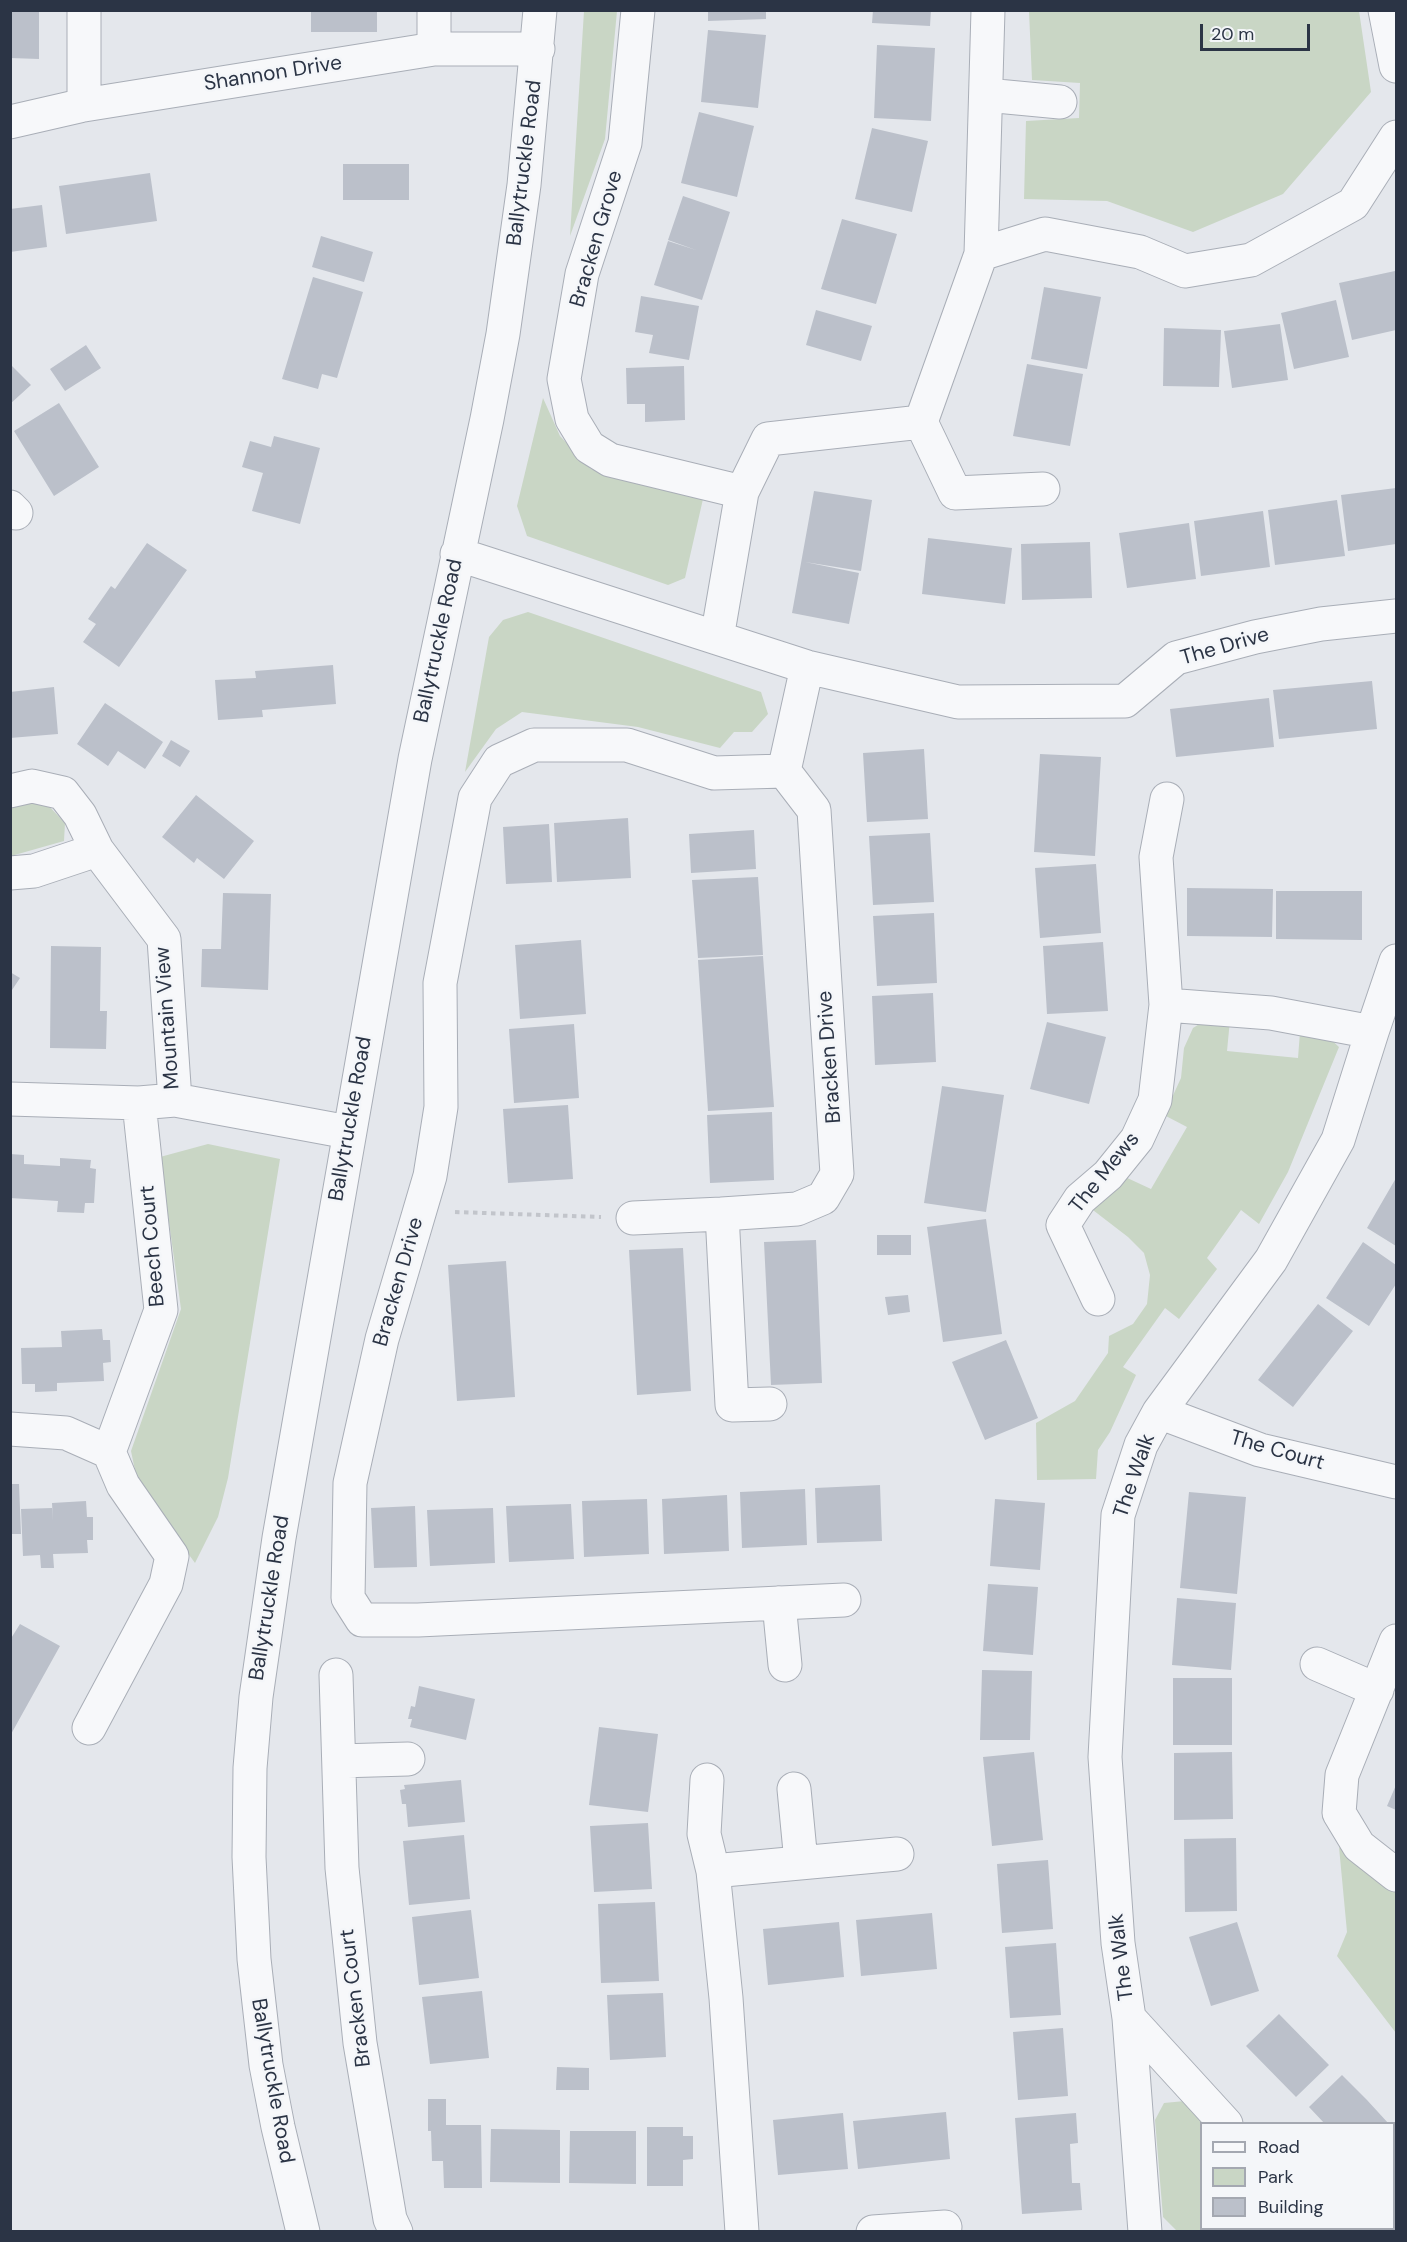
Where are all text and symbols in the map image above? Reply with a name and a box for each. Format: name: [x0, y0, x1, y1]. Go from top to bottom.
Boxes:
scale bar: [1203, 12, 1312, 50]
text: 20 m: [1211, 22, 1254, 46]
street label: Shannon Drive: [202, 51, 344, 97]
street label: Ballytruckle Road: [502, 79, 548, 247]
street label: Bracken Grove: [565, 168, 629, 310]
street label: Ballytruckle Road: [409, 557, 469, 725]
street label: The Drive: [1178, 622, 1272, 672]
street label: Mountain View: [150, 946, 186, 1090]
street label: Bracken Drive: [813, 990, 847, 1124]
street label: Ballytruckle Road: [324, 1035, 378, 1203]
street label: The Mews: [1065, 1127, 1145, 1219]
street label: Beech Court: [135, 1184, 171, 1308]
street label: Bracken Drive: [369, 1215, 429, 1349]
street label: The Court: [1227, 1426, 1327, 1476]
street label: The Walk: [1109, 1431, 1161, 1521]
street label: Ballytruckle Road: [245, 1514, 295, 1682]
street label: The Walk: [1104, 1912, 1140, 2002]
street label: Bracken Court: [335, 1928, 377, 2068]
street label: Ballytruckle Road: [245, 1997, 299, 2165]
legend: [1200, 2122, 1395, 2230]
text: Road: [1258, 2135, 1300, 2159]
text: Park: [1258, 2165, 1294, 2189]
text: Building: [1258, 2195, 1323, 2219]

